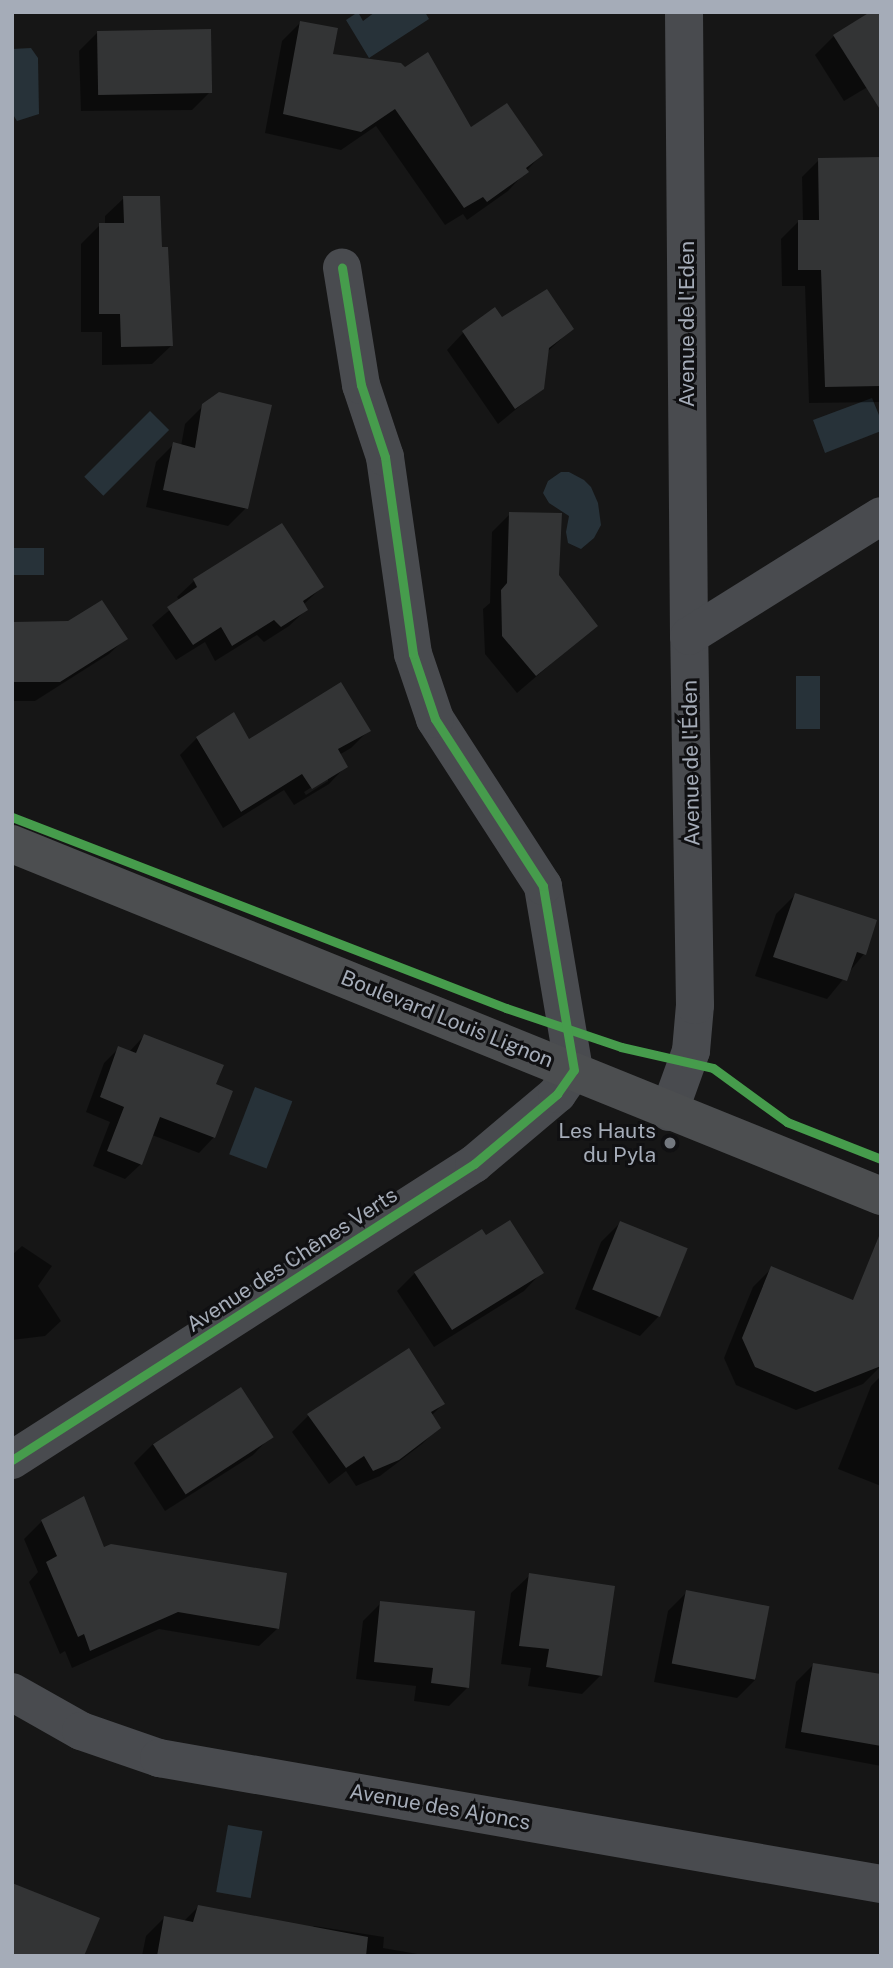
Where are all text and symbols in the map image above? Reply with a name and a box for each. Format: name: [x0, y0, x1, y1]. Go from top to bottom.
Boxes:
street label: Avenue de l'Eden: [674, 241, 700, 407]
street label: Avenue de l'Éden: [677, 679, 705, 847]
street label: Boulevard Louis Lignon: [337, 965, 557, 1073]
place label: Les Hauts du Pyla: [558, 1118, 656, 1168]
marker: Les Hauts du Pyla: [662, 1135, 678, 1151]
street label: Avenue des Chênes Verts: [181, 1182, 403, 1338]
street label: Avenue des Ajoncs: [347, 1779, 533, 1835]

